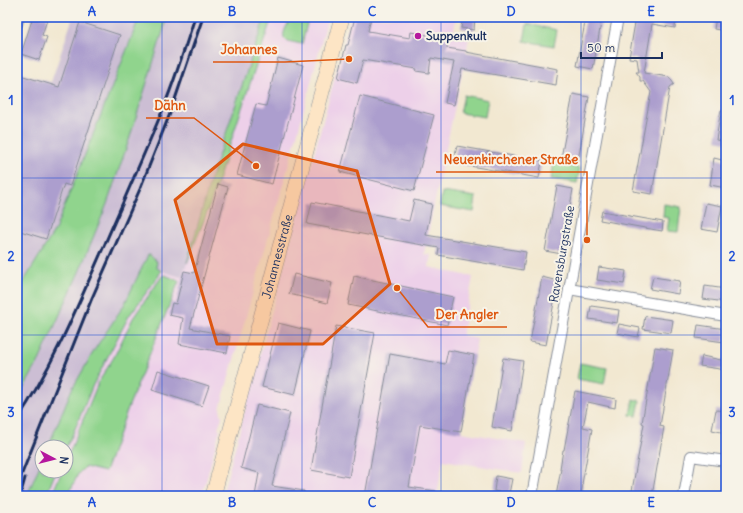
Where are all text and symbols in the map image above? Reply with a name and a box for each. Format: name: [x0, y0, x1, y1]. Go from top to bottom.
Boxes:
text: A: [88, 3, 97, 20]
text: B: [228, 3, 237, 20]
text: C: [368, 3, 377, 20]
text: D: [506, 3, 516, 20]
text: E: [647, 3, 655, 20]
place label: Suppenkult: [426, 28, 488, 44]
marker: Suppenkult: [413, 31, 423, 41]
scale bar: [581, 34, 662, 60]
callout: Johannes: [213, 37, 285, 62]
text: 50 m: [587, 40, 616, 55]
text: Johannes: [221, 41, 277, 58]
text: 1: [8, 92, 14, 109]
text: 1: [729, 92, 735, 109]
callout: Dähn: [146, 93, 194, 118]
text: Dähn: [154, 97, 186, 114]
callout: Neuenkirchener Straße: [436, 147, 587, 172]
text: Neuenkirchener Straße: [444, 151, 578, 168]
street label: Ravensburgstraße: [546, 204, 577, 304]
street label: Johannesstraße: [259, 213, 296, 300]
text: 2: [7, 248, 15, 265]
text: 2: [728, 248, 736, 265]
callout: Der Angler: [428, 302, 507, 327]
text: Der Angler: [436, 306, 499, 323]
text: 3: [7, 404, 15, 421]
text: 3: [728, 404, 736, 421]
north arrow: [34, 439, 74, 479]
text: N: [57, 456, 71, 465]
text: A: [88, 494, 97, 511]
text: B: [228, 494, 237, 511]
text: C: [368, 494, 377, 511]
text: D: [506, 494, 516, 511]
text: E: [647, 494, 655, 511]

